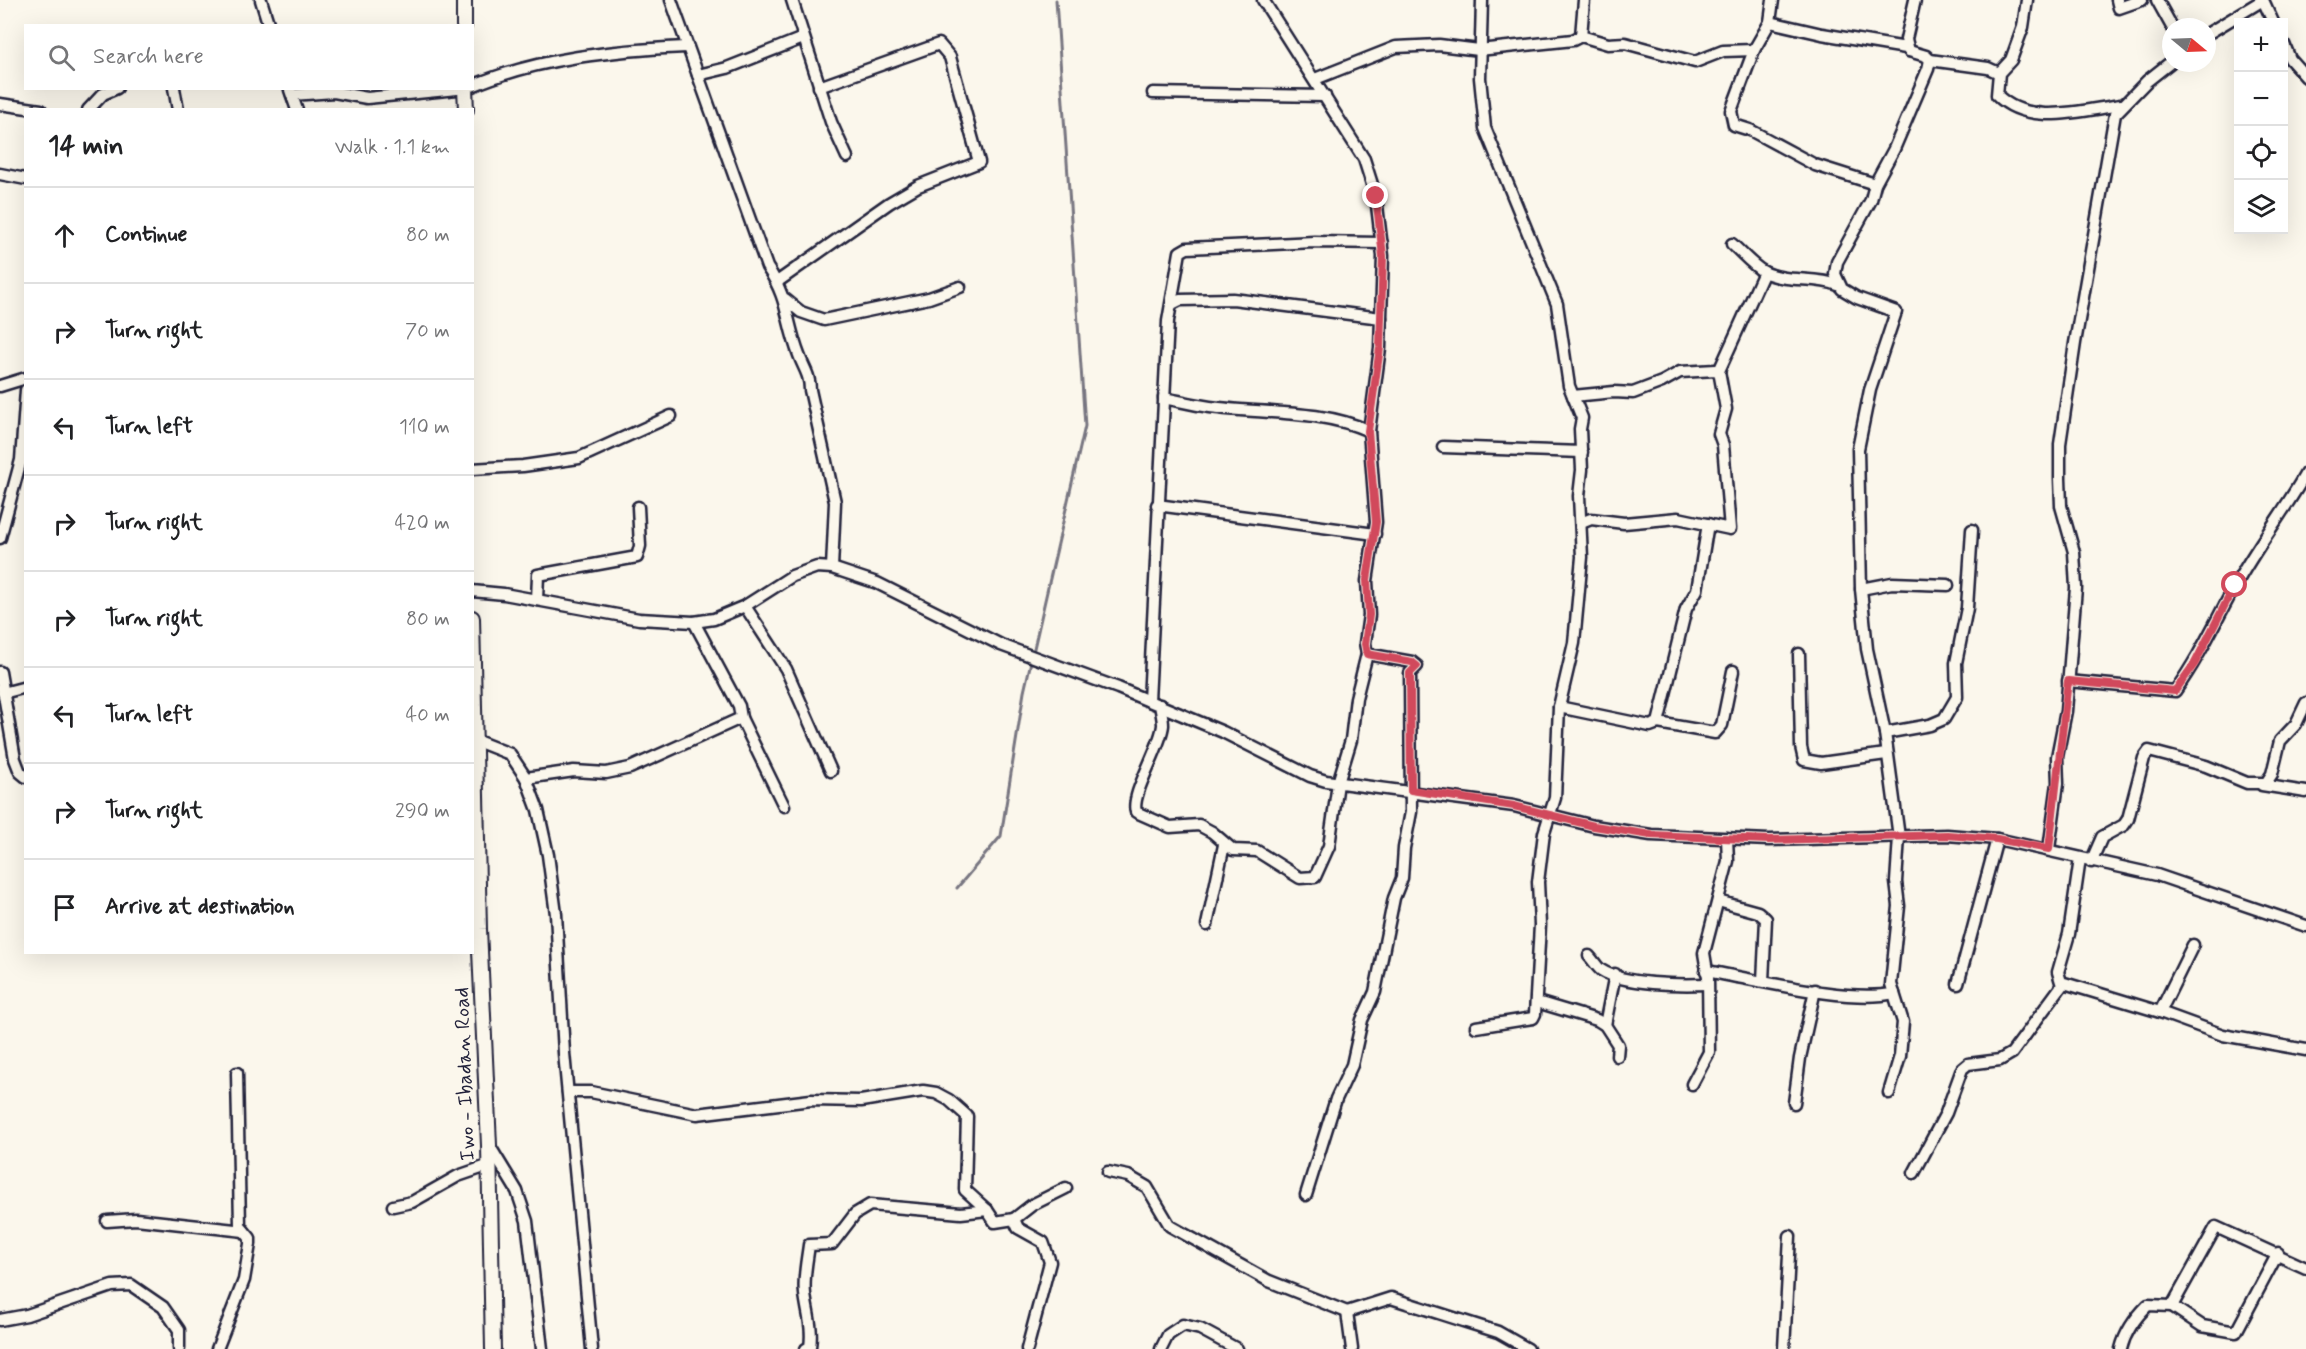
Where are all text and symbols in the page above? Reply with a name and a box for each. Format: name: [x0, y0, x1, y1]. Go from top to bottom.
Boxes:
north arrow: [2162, 18, 2216, 72]
map controls: [2234, 18, 2288, 234]
button: +: [2234, 18, 2288, 72]
search box: [24, 24, 474, 90]
icon: search: [45, 41, 78, 74]
text: Search here: [93, 43, 204, 71]
button: −: [2234, 72, 2288, 126]
button: locate: [2234, 126, 2288, 180]
text: 14 min: [48, 130, 124, 164]
text: Walk · 1.1 km: [335, 134, 450, 161]
button: layers: [2234, 180, 2288, 234]
route end: [1362, 182, 1388, 208]
icon: ahead: [48, 219, 81, 252]
text: Continue: [105, 221, 187, 249]
text: 80 m: [406, 222, 450, 249]
icon: right: [48, 315, 81, 348]
text: Turn right: [105, 317, 203, 345]
text: 70 m: [405, 318, 450, 345]
icon: left: [48, 411, 81, 444]
text: Turn left: [105, 413, 193, 441]
text: 110 m: [399, 414, 450, 441]
icon: right: [48, 507, 81, 540]
text: Turn right: [105, 509, 203, 537]
text: 420 m: [394, 510, 450, 537]
route start: [2221, 571, 2247, 597]
icon: right: [48, 603, 81, 636]
text: Turn right: [105, 605, 203, 633]
text: 80 m: [406, 606, 450, 633]
icon: left: [48, 699, 81, 732]
text: Turn left: [105, 701, 193, 729]
text: 40 m: [406, 702, 450, 729]
icon: right: [48, 795, 81, 828]
text: Turn right: [105, 797, 203, 825]
text: 290 m: [395, 798, 450, 825]
icon: arrive: [48, 891, 81, 924]
text: Arrive at destination: [105, 893, 295, 921]
street label: Iwo - Ibadan Road: [448, 987, 482, 1161]

